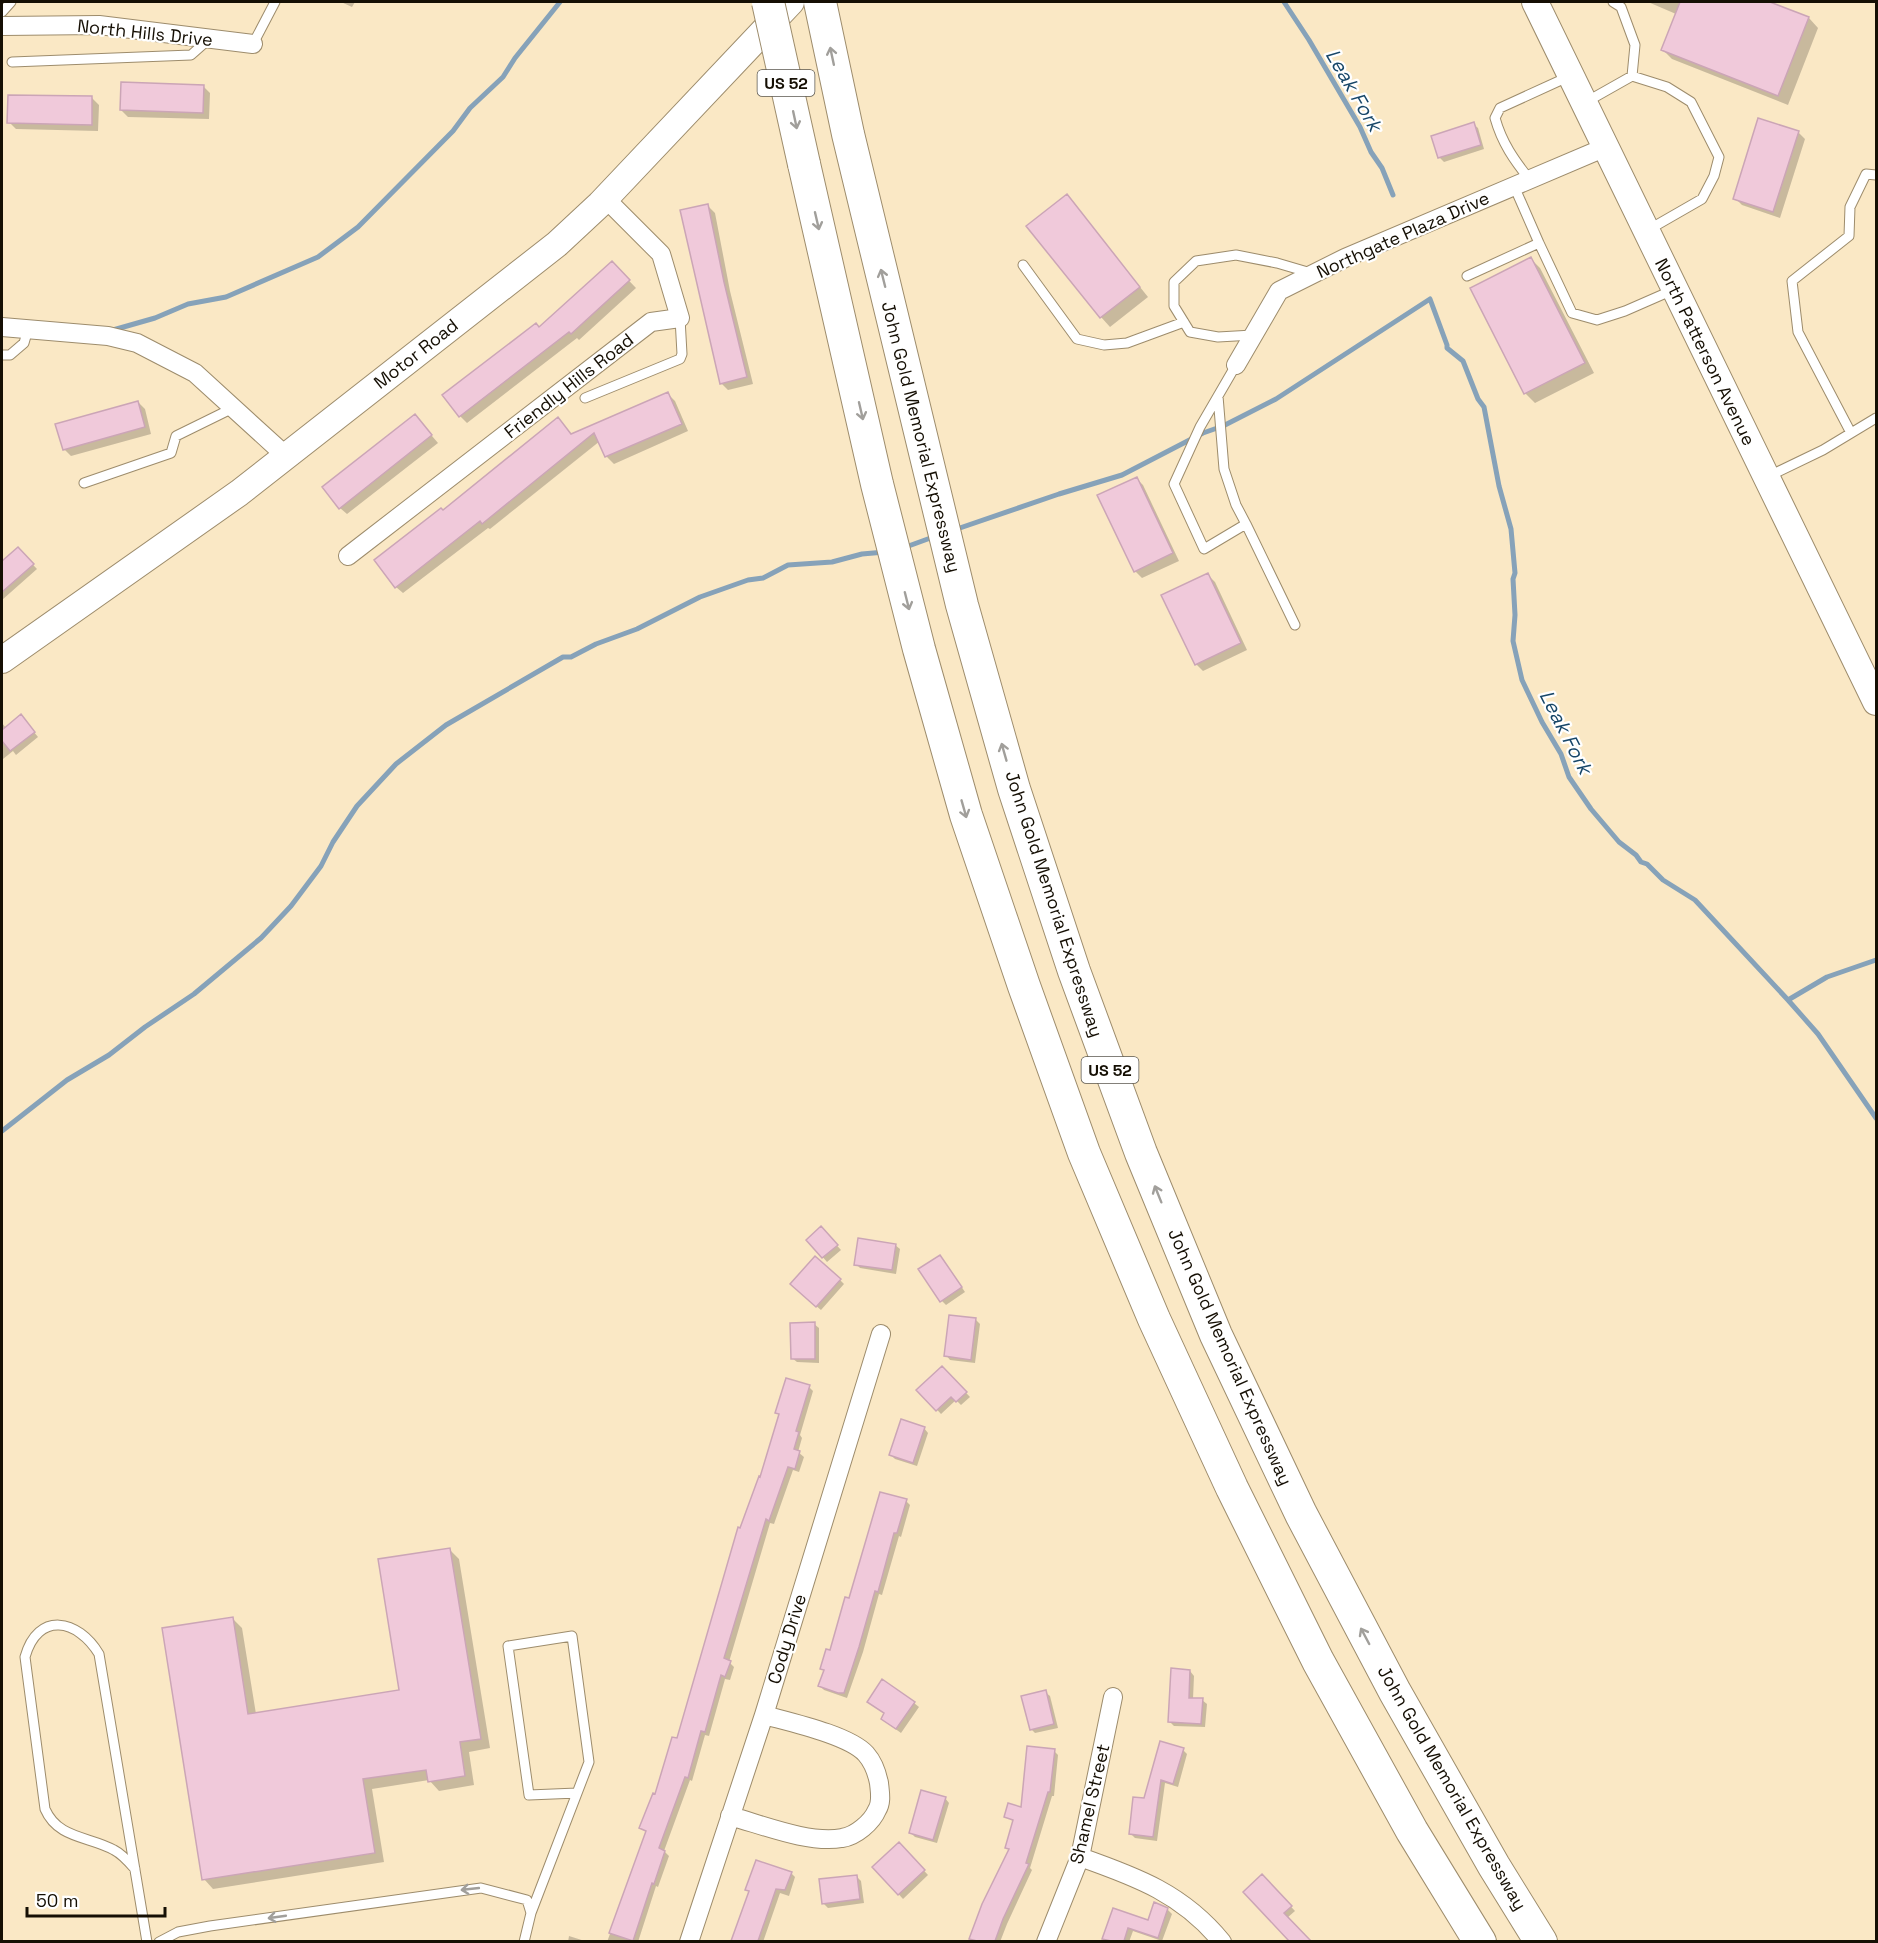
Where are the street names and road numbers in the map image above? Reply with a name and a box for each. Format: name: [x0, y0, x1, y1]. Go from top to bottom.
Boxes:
street label: North Hills Drive: [76, 14, 214, 51]
road number: US 52: [758, 70, 814, 96]
street label: Northgate Plaza Drive: [1313, 186, 1493, 283]
street label: North Patterson Avenue: [1650, 254, 1761, 449]
street label: John Gold Memorial Expressway: [877, 299, 966, 575]
street label: Motor Road: [369, 313, 463, 394]
street label: Friendly Hills Road: [500, 328, 638, 443]
street label: John Gold Memorial Expressway: [1000, 768, 1108, 1040]
road number: US 52: [1082, 1057, 1138, 1083]
street label: John Gold Memorial Expressway: [1163, 1225, 1298, 1489]
street label: Cody Drive: [762, 1591, 811, 1687]
street label: John Gold Memorial Expressway: [1373, 1661, 1532, 1914]
street label: Shamel Street: [1065, 1742, 1115, 1866]

